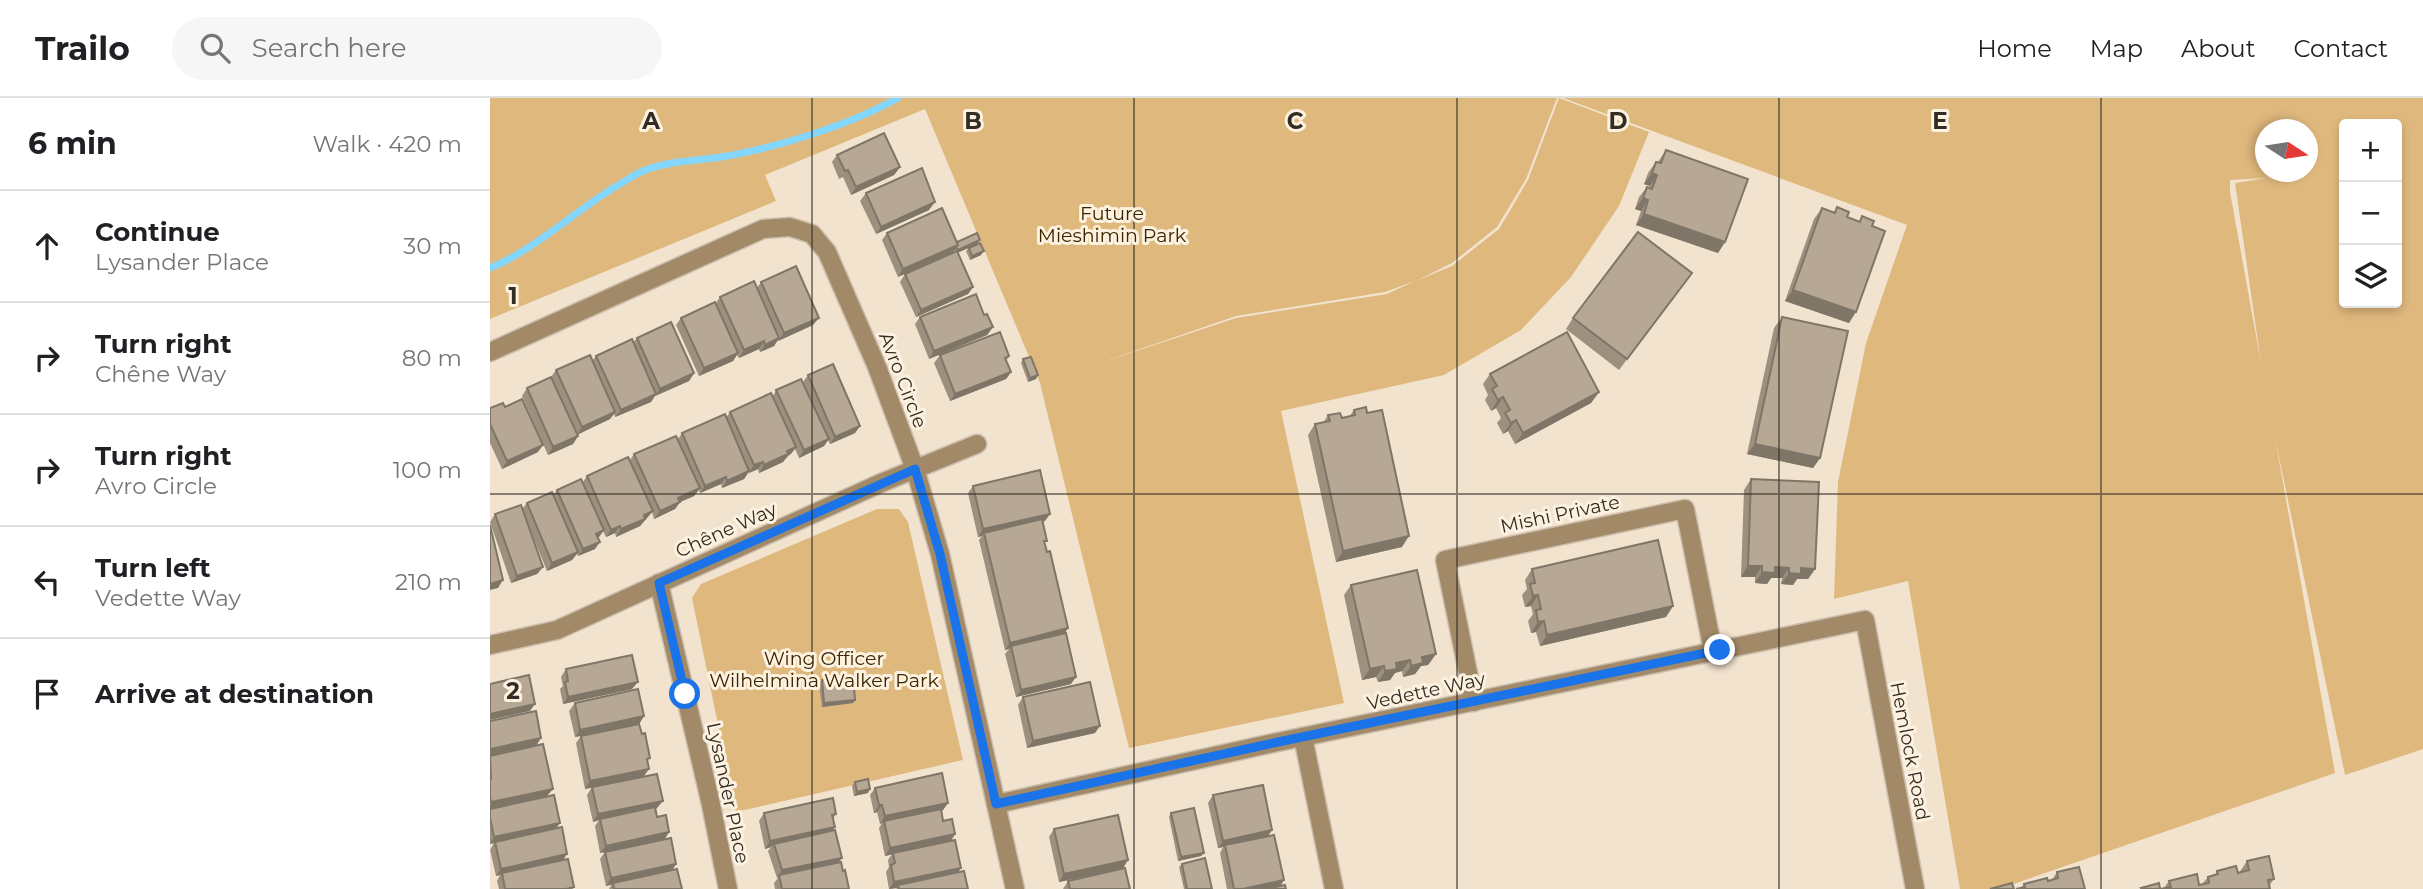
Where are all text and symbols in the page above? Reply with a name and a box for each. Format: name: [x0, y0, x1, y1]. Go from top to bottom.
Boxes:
search box: [172, 17, 662, 80]
text: Trailo: [35, 28, 130, 68]
icon: search: [196, 29, 234, 67]
text: Search here: [252, 32, 406, 64]
text: Home: [1977, 34, 2052, 63]
text: Map: [2090, 34, 2143, 63]
text: About: [2181, 34, 2255, 63]
text: Contact: [2293, 34, 2388, 63]
text: A: [641, 107, 660, 135]
text: B: [964, 107, 982, 135]
text: C: [1287, 107, 1304, 135]
text: D: [1609, 107, 1628, 135]
text: E: [1932, 107, 1948, 135]
north arrow: [2255, 119, 2318, 182]
map controls: [2339, 119, 2402, 308]
button: +: [2339, 119, 2402, 182]
text: 6 min: [28, 125, 117, 162]
text: Walk · 420 m: [313, 130, 462, 158]
button: −: [2339, 182, 2402, 245]
park label: Future Mieshimin Park: [1038, 202, 1187, 247]
text: Continue: [95, 216, 220, 248]
icon: ahead: [28, 227, 66, 265]
text: 30 m: [403, 232, 462, 260]
button: layers: [2339, 245, 2402, 308]
text: Lysander Place: [95, 248, 269, 276]
text: 1: [508, 282, 518, 310]
text: Turn right: [95, 328, 231, 360]
street label: Avro Circle: [874, 329, 932, 431]
icon: right: [28, 339, 66, 377]
text: 80 m: [402, 344, 462, 372]
text: Chêne Way: [95, 360, 226, 388]
text: Turn right: [95, 440, 231, 472]
icon: right: [28, 451, 66, 489]
text: 100 m: [393, 456, 462, 484]
text: Avro Circle: [95, 472, 217, 500]
street label: Mishi Private: [1498, 490, 1622, 538]
street label: Chêne Way: [672, 497, 781, 563]
text: Turn left: [95, 552, 211, 584]
icon: left: [28, 563, 66, 601]
text: 210 m: [395, 568, 462, 596]
text: Vedette Way: [95, 584, 241, 612]
route end: [1704, 634, 1735, 665]
park label: Wing Officer Wilhelmina Walker Park: [709, 647, 939, 692]
street label: Vedette Way: [1365, 667, 1488, 715]
icon: arrive: [28, 675, 66, 713]
text: 2: [506, 677, 520, 705]
text: Arrive at destination: [95, 678, 374, 710]
route start: [669, 678, 700, 709]
street label: Hemlock Road: [1885, 680, 1935, 822]
street label: Lysander Place: [702, 720, 754, 866]

